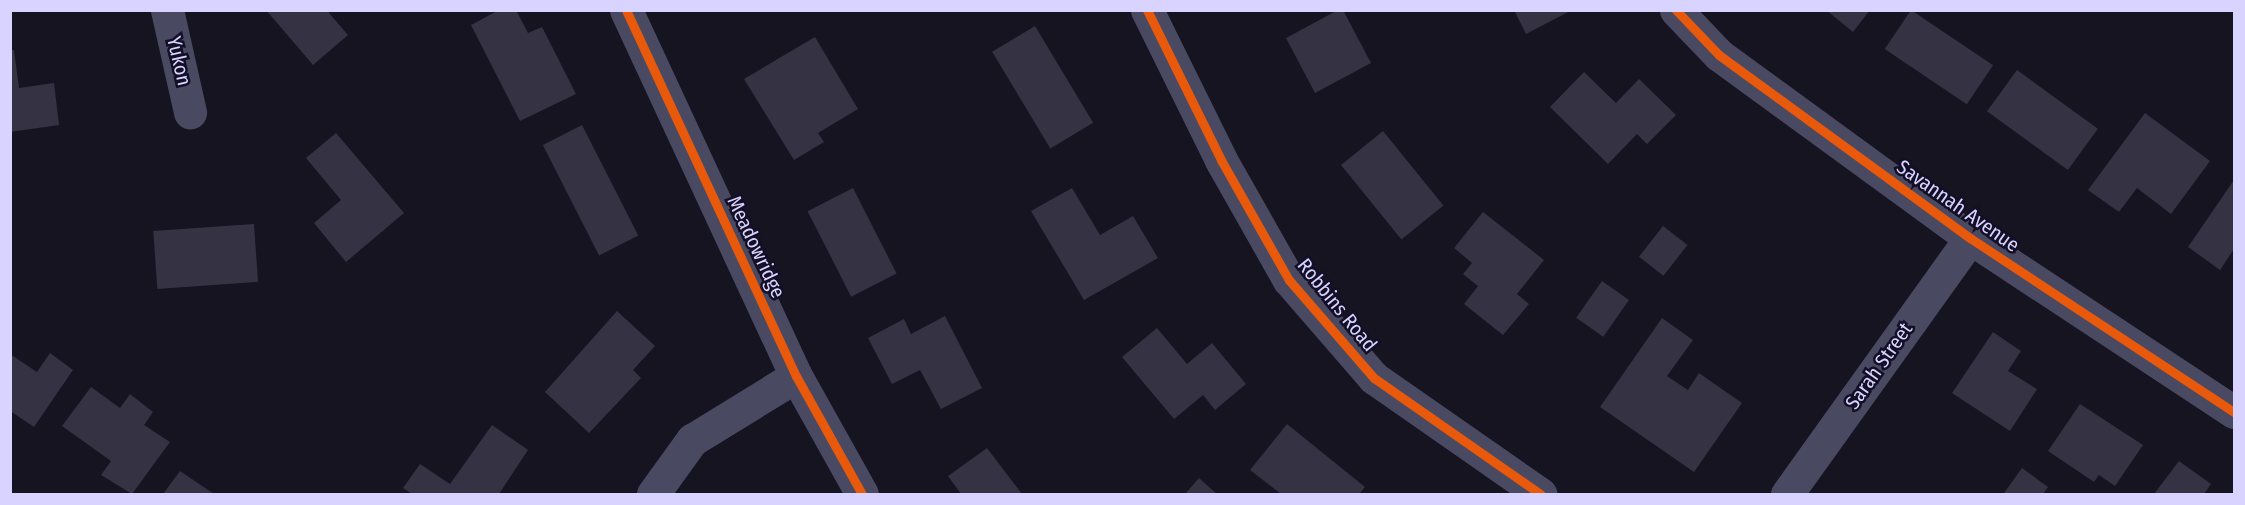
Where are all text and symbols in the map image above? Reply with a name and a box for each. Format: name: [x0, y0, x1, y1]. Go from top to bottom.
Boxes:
street label: Yukon: [162, 34, 196, 88]
street label: Savannah Avenue: [1892, 155, 2024, 257]
street label: Meadowridge: [722, 192, 790, 302]
street label: Robbins Road: [1292, 254, 1382, 356]
street label: Sarah Street: [1840, 318, 1918, 414]

